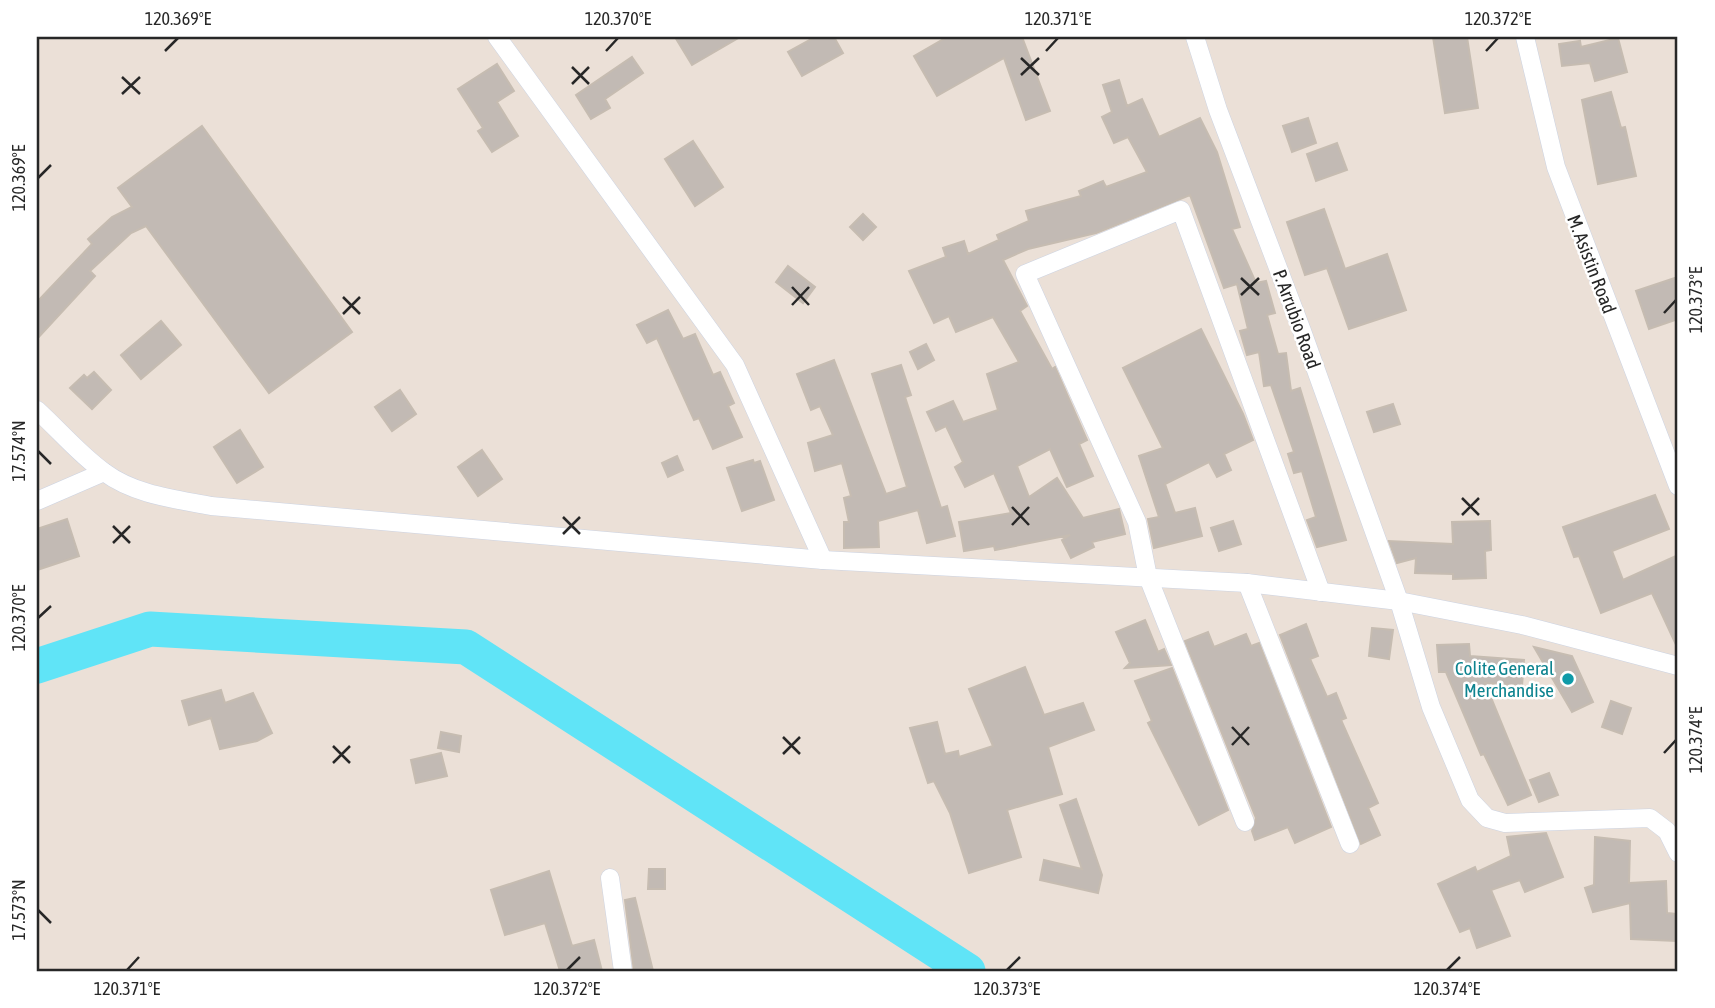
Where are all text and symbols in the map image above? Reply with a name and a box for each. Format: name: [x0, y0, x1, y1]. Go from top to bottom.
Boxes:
text: 120.369°E: [145, 8, 212, 29]
text: 120.370°E: [585, 8, 652, 29]
text: 120.371°E: [1025, 8, 1092, 29]
text: 120.372°E: [1465, 8, 1532, 29]
text: 120.369°E: [8, 144, 29, 211]
street label: M. Asistin Road: [1563, 212, 1621, 316]
street label: P. Arrubio Road: [1269, 266, 1325, 372]
text: 120.373°E: [1685, 266, 1706, 333]
text: 17.574°N: [8, 420, 29, 482]
text: 120.370°E: [8, 584, 29, 651]
place label: Colite General Merchandise: [1455, 657, 1554, 701]
marker: Colite General Merchandise: [1560, 671, 1576, 687]
text: 120.374°E: [1685, 706, 1706, 773]
text: 17.573°N: [8, 879, 29, 941]
text: 120.371°E: [94, 978, 161, 999]
text: 120.372°E: [534, 978, 601, 999]
text: 120.373°E: [974, 978, 1041, 999]
text: 120.374°E: [1414, 978, 1481, 999]

